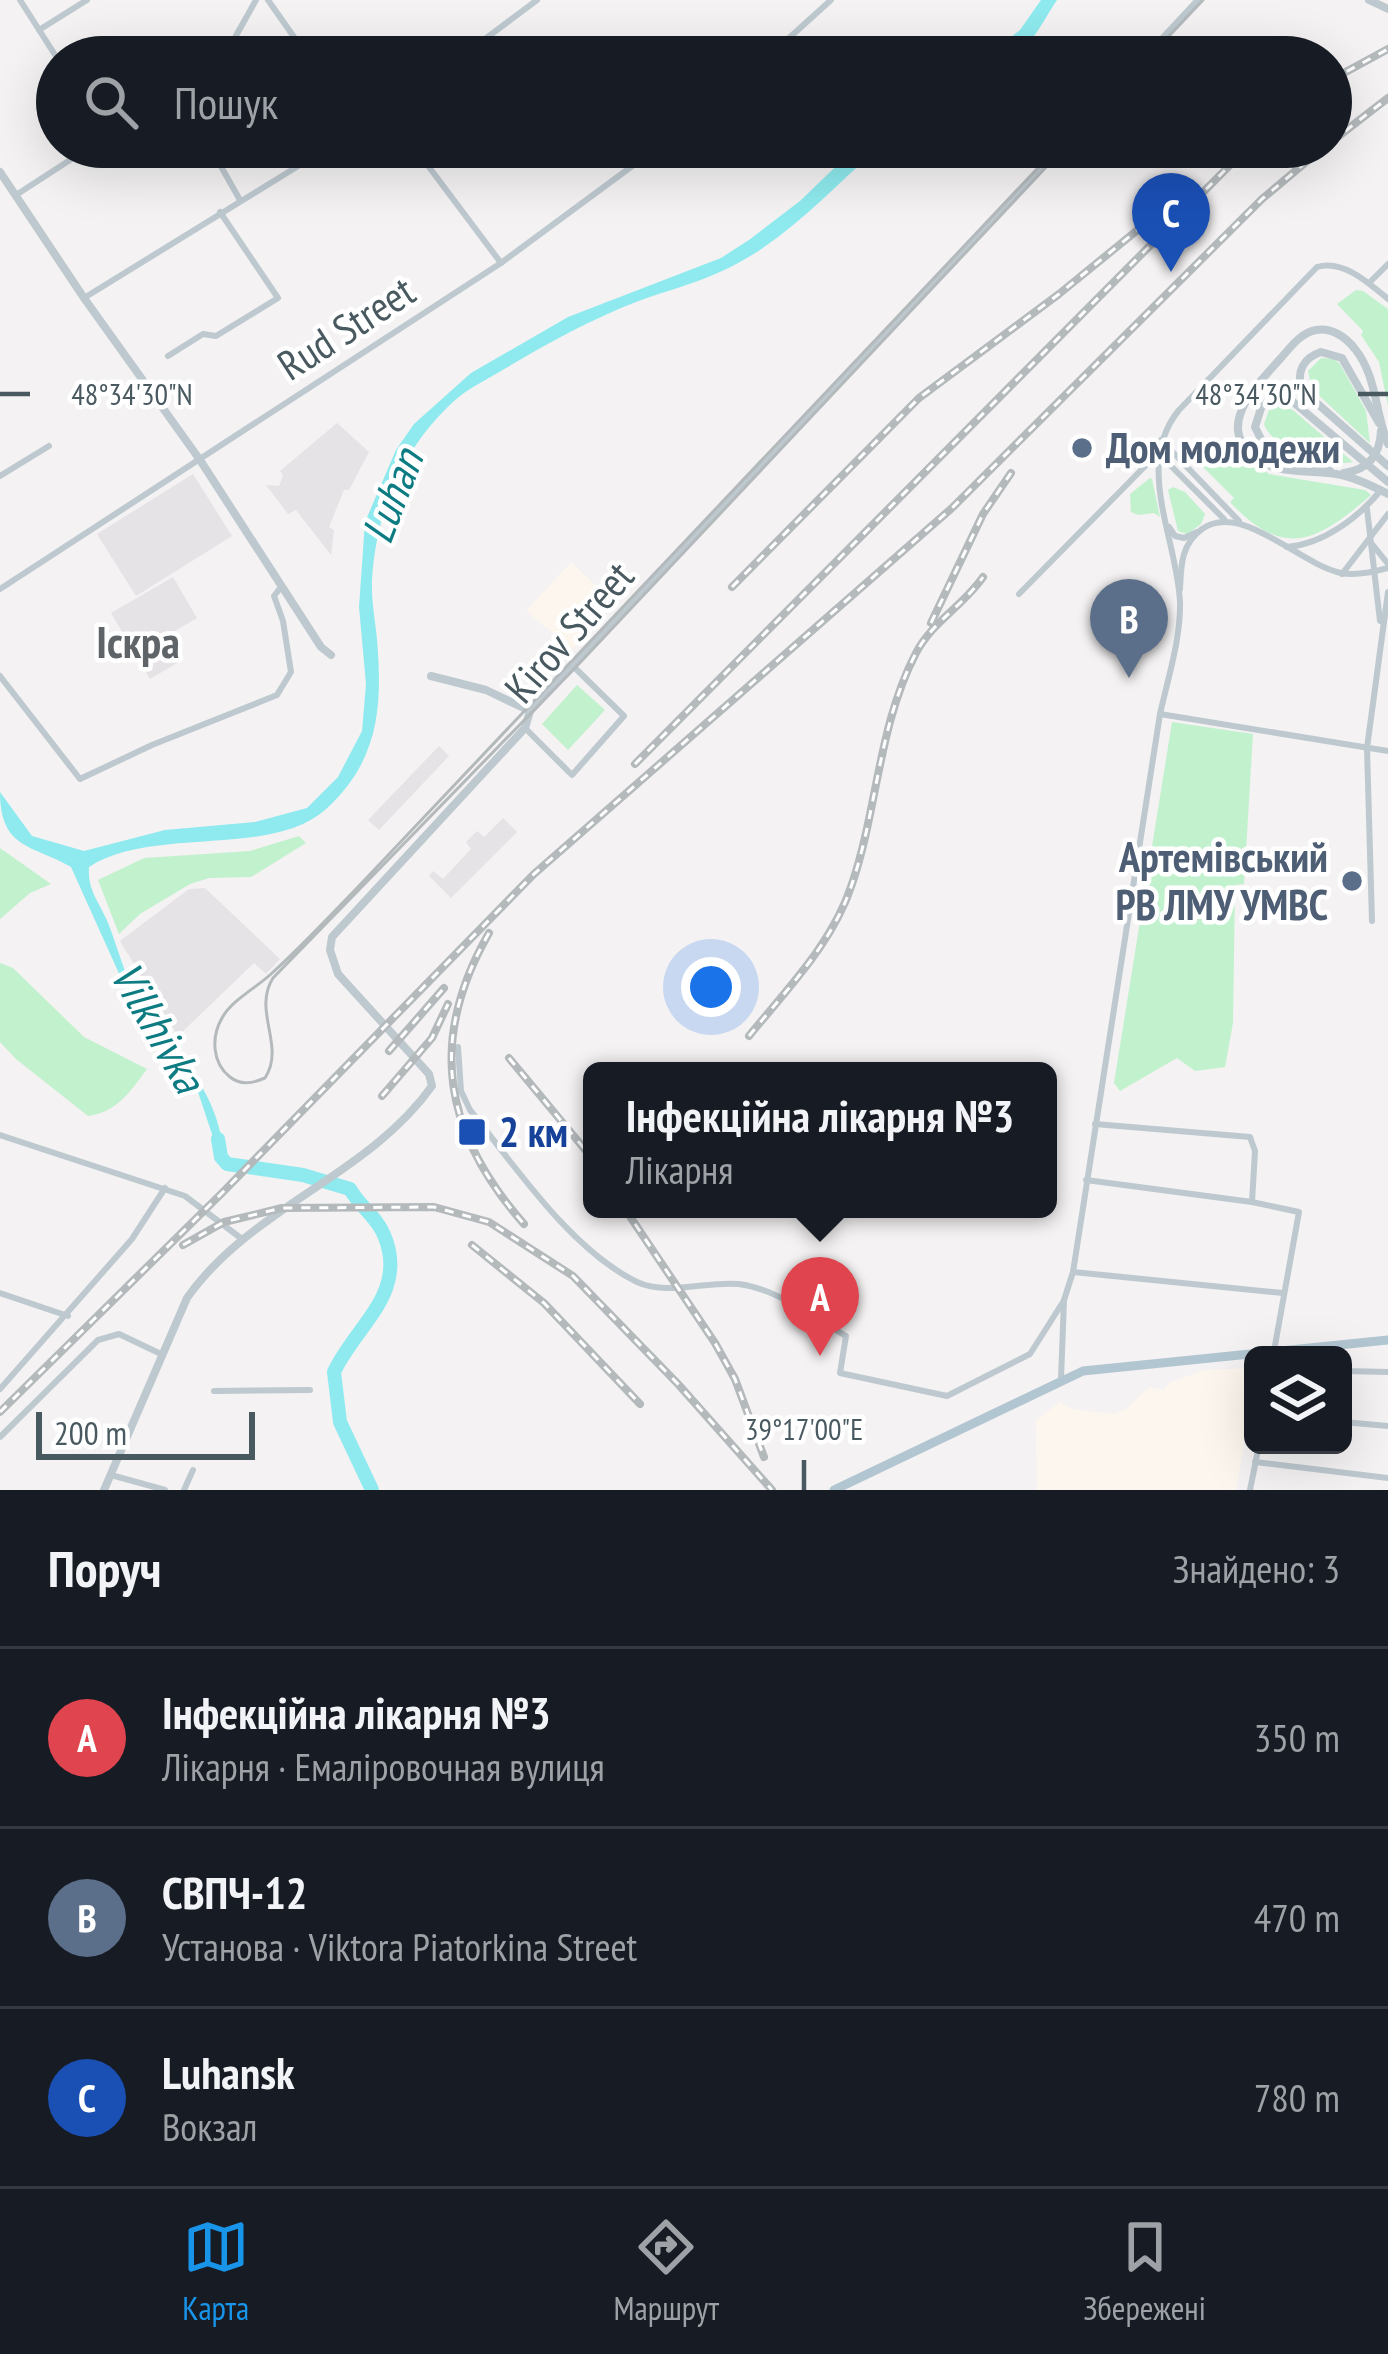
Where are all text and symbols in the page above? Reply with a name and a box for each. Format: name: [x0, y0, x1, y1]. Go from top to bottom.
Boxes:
search box: [36, 36, 1352, 168]
icon: search: [78, 69, 144, 135]
text: Пошук: [174, 73, 278, 131]
pin: C: [1132, 173, 1210, 272]
street label: Rud Street: [267, 263, 425, 392]
text: 48°34'30"N: [71, 374, 193, 413]
text: 48°34'30"N: [1195, 374, 1317, 413]
place label: Дом молодежи: [1106, 420, 1340, 475]
marker: Дом молодежи: [1069, 435, 1095, 461]
water label: Luhan: [347, 439, 436, 550]
street label: Kirov Street: [492, 549, 645, 714]
pin: B: [1090, 579, 1168, 678]
district label: Іскра: [96, 612, 180, 670]
place label: Артемівський РВ ЛМУ УМВС: [1115, 829, 1328, 932]
marker: Артемівський РВ ЛМУ УМВС: [1339, 868, 1365, 894]
water label: Vilkhivka: [98, 951, 220, 1104]
your location: [681, 957, 741, 1017]
popup: [583, 1062, 1057, 1218]
text: Інфекційна лікарня №3: [626, 1086, 1014, 1144]
place label: 2 км: [499, 1104, 568, 1159]
marker: 2 км: [456, 1116, 488, 1148]
text: Лікарня: [626, 1144, 733, 1195]
pin: A: [781, 1257, 859, 1356]
map controls: [1244, 1346, 1352, 1454]
button: layers: [1244, 1346, 1352, 1454]
scale bar: [36, 1406, 255, 1459]
text: 39°17'00"E: [745, 1409, 863, 1448]
text: 200 m: [54, 1411, 127, 1454]
text: Поруч: [48, 1535, 161, 1601]
text: Знайдено: 3: [1173, 1543, 1340, 1594]
text: Інфекційна лікарня №3: [162, 1683, 551, 1741]
text: A: [77, 1712, 97, 1763]
text: 350 m: [1254, 1712, 1340, 1763]
text: Лікарня · Емаліровочная вулиця: [162, 1741, 605, 1792]
text: СВПЧ-12: [162, 1863, 307, 1921]
text: B: [77, 1892, 97, 1943]
text: 470 m: [1254, 1892, 1340, 1943]
text: Установа · Viktora Piatorkina Street: [162, 1921, 637, 1972]
text: Luhansk: [162, 2043, 294, 2101]
text: C: [78, 2072, 96, 2123]
text: 780 m: [1254, 2072, 1340, 2123]
text: Вокзал: [162, 2101, 257, 2152]
tab: Карта: [182, 2214, 249, 2329]
tab: Маршрут: [614, 2214, 719, 2329]
tab: Збережені: [1083, 2214, 1206, 2329]

